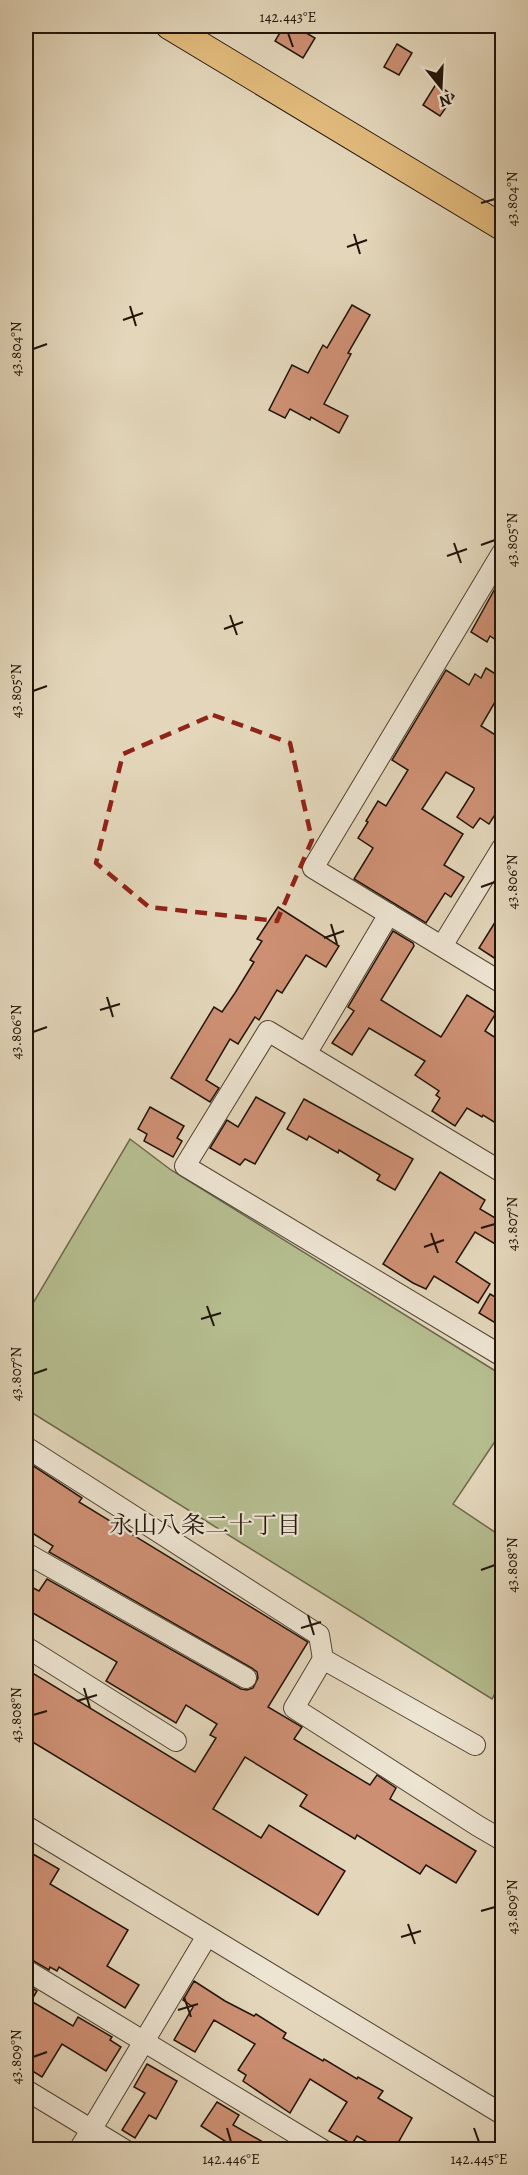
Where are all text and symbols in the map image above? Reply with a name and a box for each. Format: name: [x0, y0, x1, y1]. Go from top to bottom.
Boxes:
text: 142.443°E: [260, 7, 316, 27]
north arrow: [411, 57, 471, 117]
text: N: [436, 88, 454, 113]
text: 43.804°N: [502, 171, 522, 227]
text: 43.804°N: [6, 321, 26, 377]
text: 43.805°N: [502, 512, 522, 567]
text: 43.805°N: [6, 663, 26, 718]
text: 43.806°N: [502, 854, 522, 910]
text: 43.806°N: [6, 1004, 26, 1060]
text: 43.807°N: [502, 1197, 522, 1251]
text: 43.807°N: [6, 1347, 26, 1401]
district label: 永山八条二十丁目: [109, 1509, 301, 1541]
text: 43.808°N: [502, 1537, 522, 1593]
text: 43.808°N: [6, 1687, 26, 1743]
text: 43.809°N: [502, 1879, 522, 1935]
text: 43.809°N: [6, 2029, 26, 2085]
text: 142.446°E: [202, 2149, 260, 2169]
text: 142.445°E: [450, 2149, 508, 2169]

